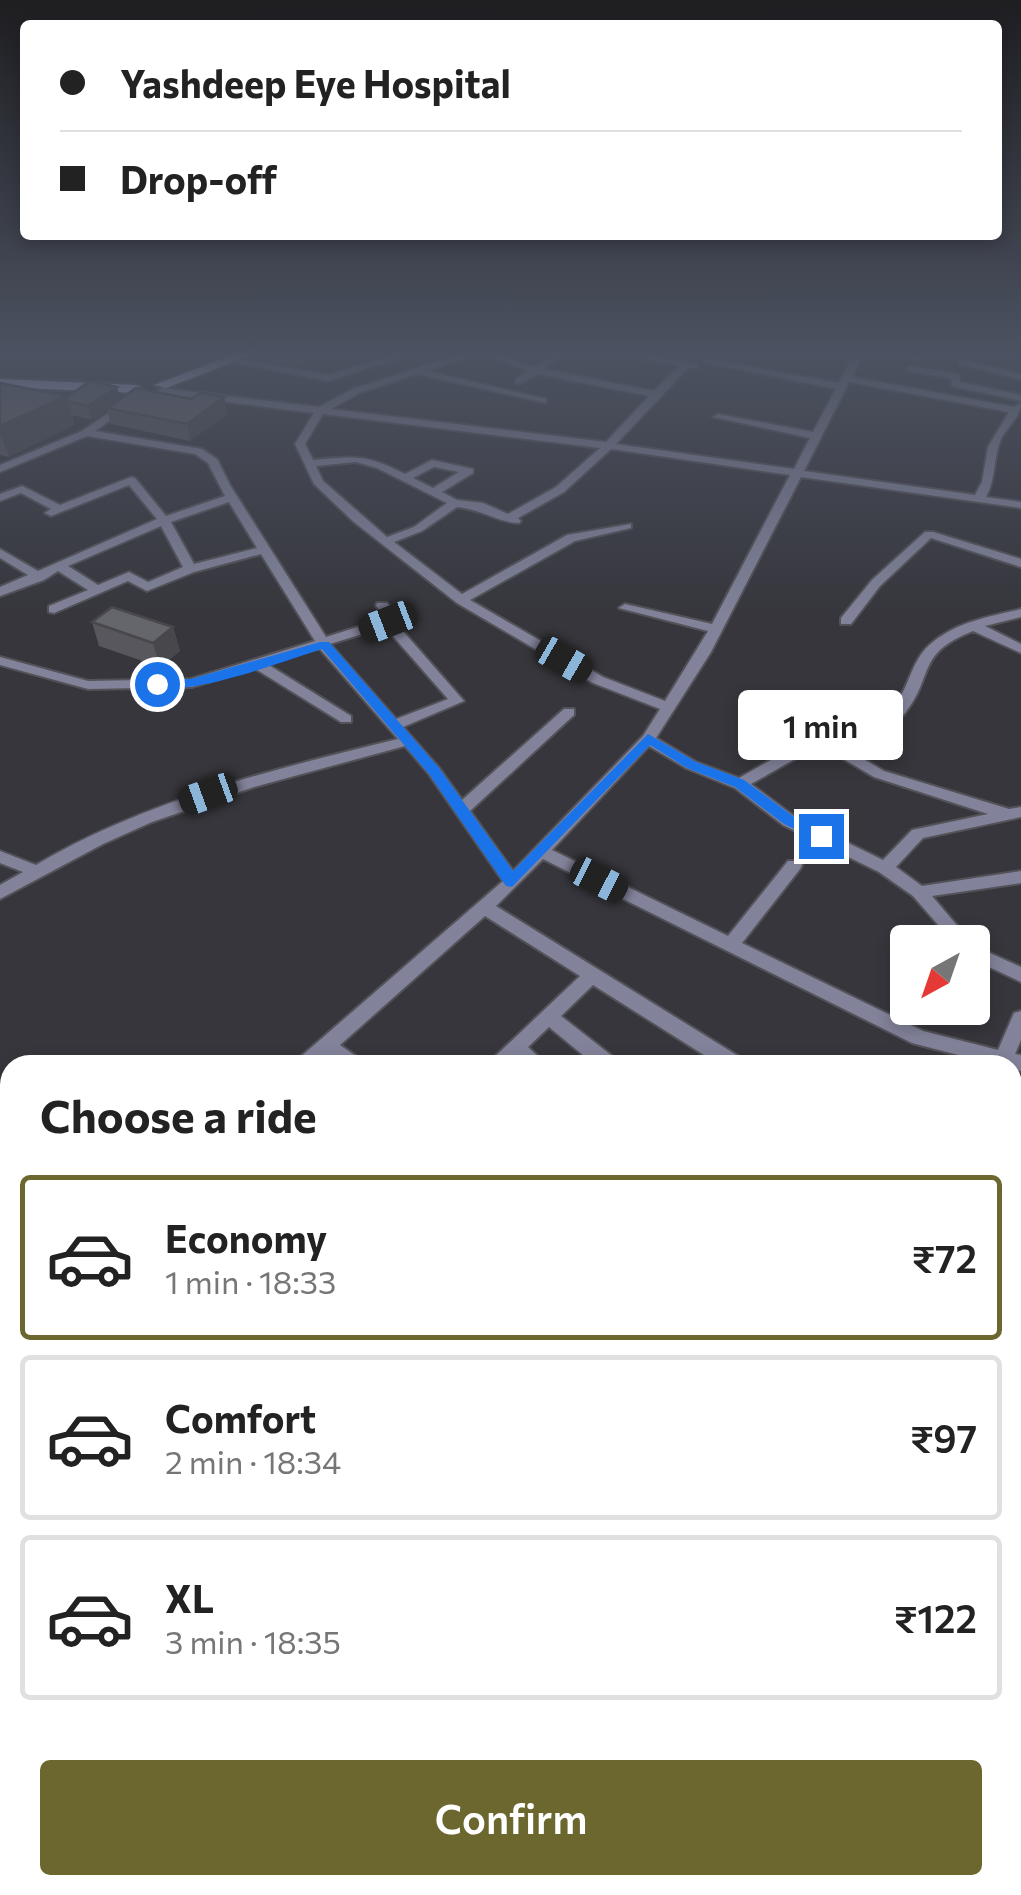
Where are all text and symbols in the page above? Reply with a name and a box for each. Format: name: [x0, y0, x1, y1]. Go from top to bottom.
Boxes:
text: Yashdeep Eye Hospital: [120, 59, 511, 106]
text: Drop-off: [120, 155, 277, 202]
car: [355, 597, 421, 647]
car: [531, 632, 597, 688]
route start: [135, 662, 180, 707]
callout: 1 min: [738, 691, 904, 761]
text: 1 min: [783, 705, 858, 745]
car: [175, 770, 241, 818]
route end: [799, 814, 844, 859]
car: [565, 853, 633, 907]
north arrow: [890, 925, 990, 1025]
map controls: [890, 925, 990, 1025]
text: Choose a ride: [40, 1087, 317, 1142]
icon: car: [45, 1213, 135, 1303]
text: Economy: [165, 1214, 327, 1261]
text: ₹72: [912, 1234, 977, 1281]
text: 1 min · 18:33: [165, 1261, 336, 1301]
icon: car: [45, 1393, 135, 1483]
text: Comfort: [165, 1394, 316, 1441]
text: ₹97: [910, 1414, 977, 1461]
text: 2 min · 18:34: [165, 1441, 341, 1481]
icon: car: [45, 1573, 135, 1663]
text: XL: [165, 1574, 214, 1621]
text: ₹122: [894, 1594, 977, 1641]
text: 3 min · 18:35: [165, 1621, 341, 1661]
button: Confirm: [40, 1760, 982, 1875]

